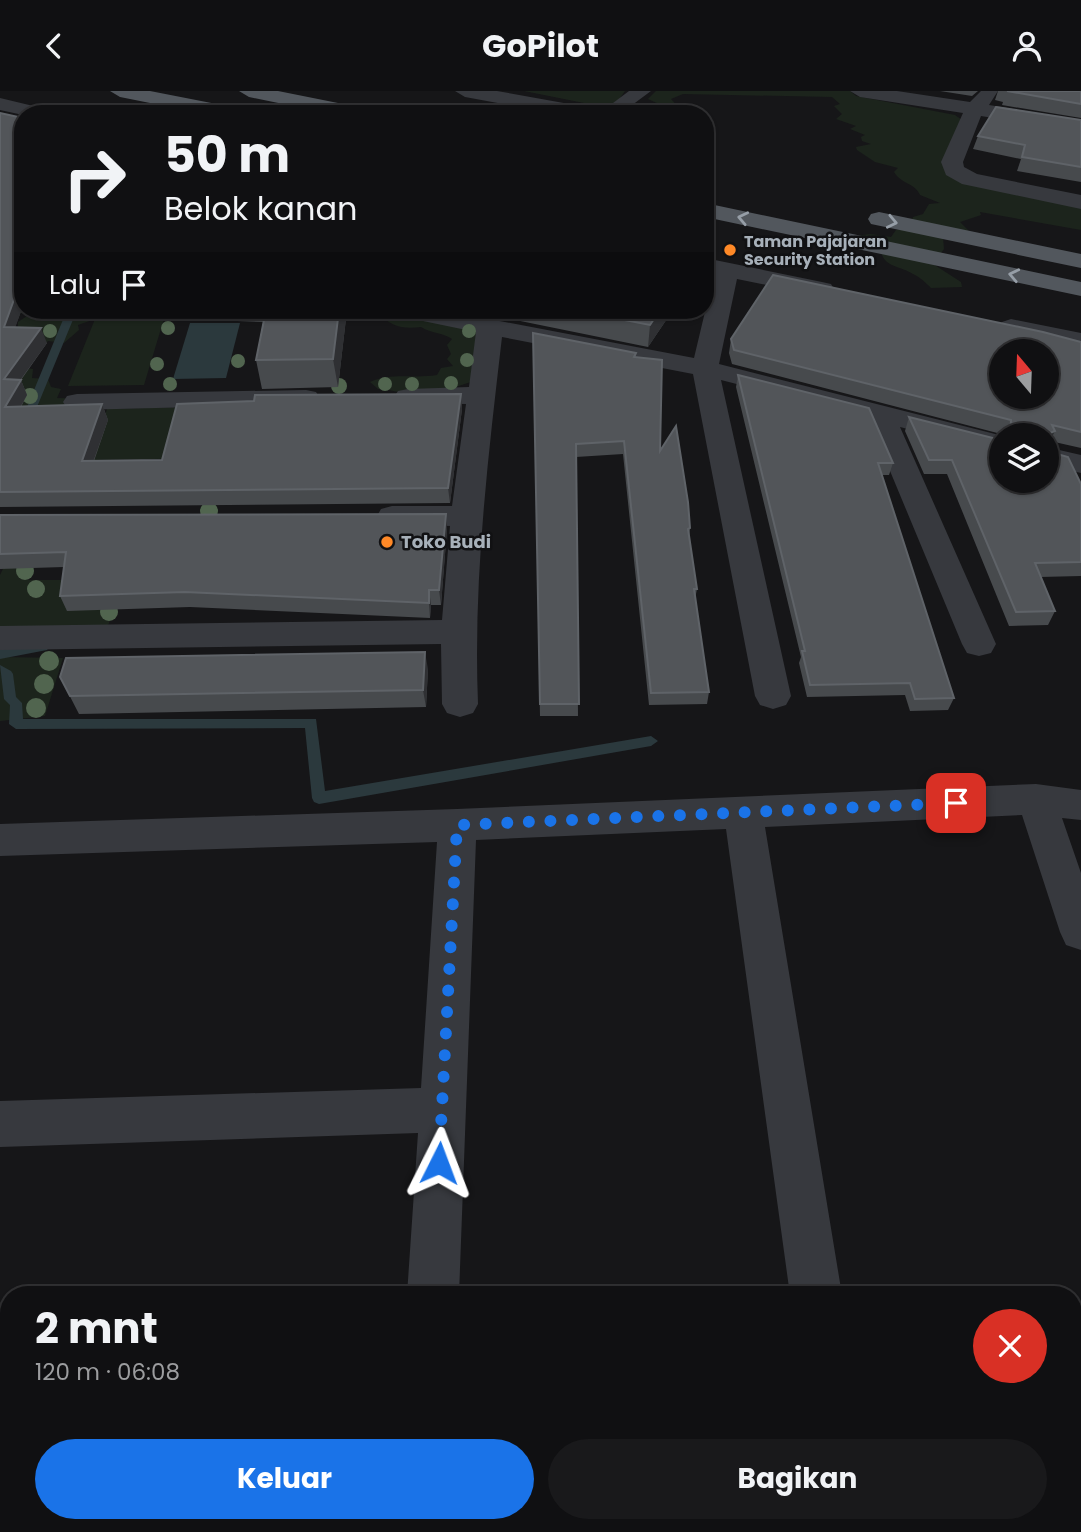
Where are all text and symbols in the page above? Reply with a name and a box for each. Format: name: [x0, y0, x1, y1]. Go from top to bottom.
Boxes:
text: GoPilot: [482, 23, 599, 68]
icon: back: [35, 27, 73, 65]
icon: person: [1008, 27, 1046, 65]
text: 50 m: [164, 121, 290, 189]
icon: right: [49, 133, 140, 224]
text: Belok kanan: [164, 186, 358, 231]
one-way arrow: [737, 212, 749, 227]
one-way arrow: [886, 213, 898, 228]
place label: Taman Pajajaran Security Station: [744, 230, 887, 271]
marker: Taman Pajajaran Security Station: [722, 242, 738, 258]
icon: arrive: [115, 266, 153, 304]
text: Lalu: [49, 267, 101, 303]
one-way arrow: [1008, 268, 1020, 283]
north arrow: [989, 339, 1059, 409]
map controls: [989, 339, 1059, 493]
button: layers: [989, 423, 1059, 493]
place label: Toko Budi: [401, 529, 491, 554]
marker: Toko Budi: [379, 534, 395, 550]
pin: [926, 773, 986, 833]
icon: arrive: [937, 784, 975, 822]
position arrow: [402, 1126, 476, 1200]
text: 2 mnt: [35, 1299, 158, 1358]
button: close: [973, 1309, 1047, 1383]
text: 120 m · 06:08: [35, 1356, 180, 1388]
button: Keluar: [35, 1439, 534, 1519]
button: Bagikan: [548, 1439, 1047, 1519]

